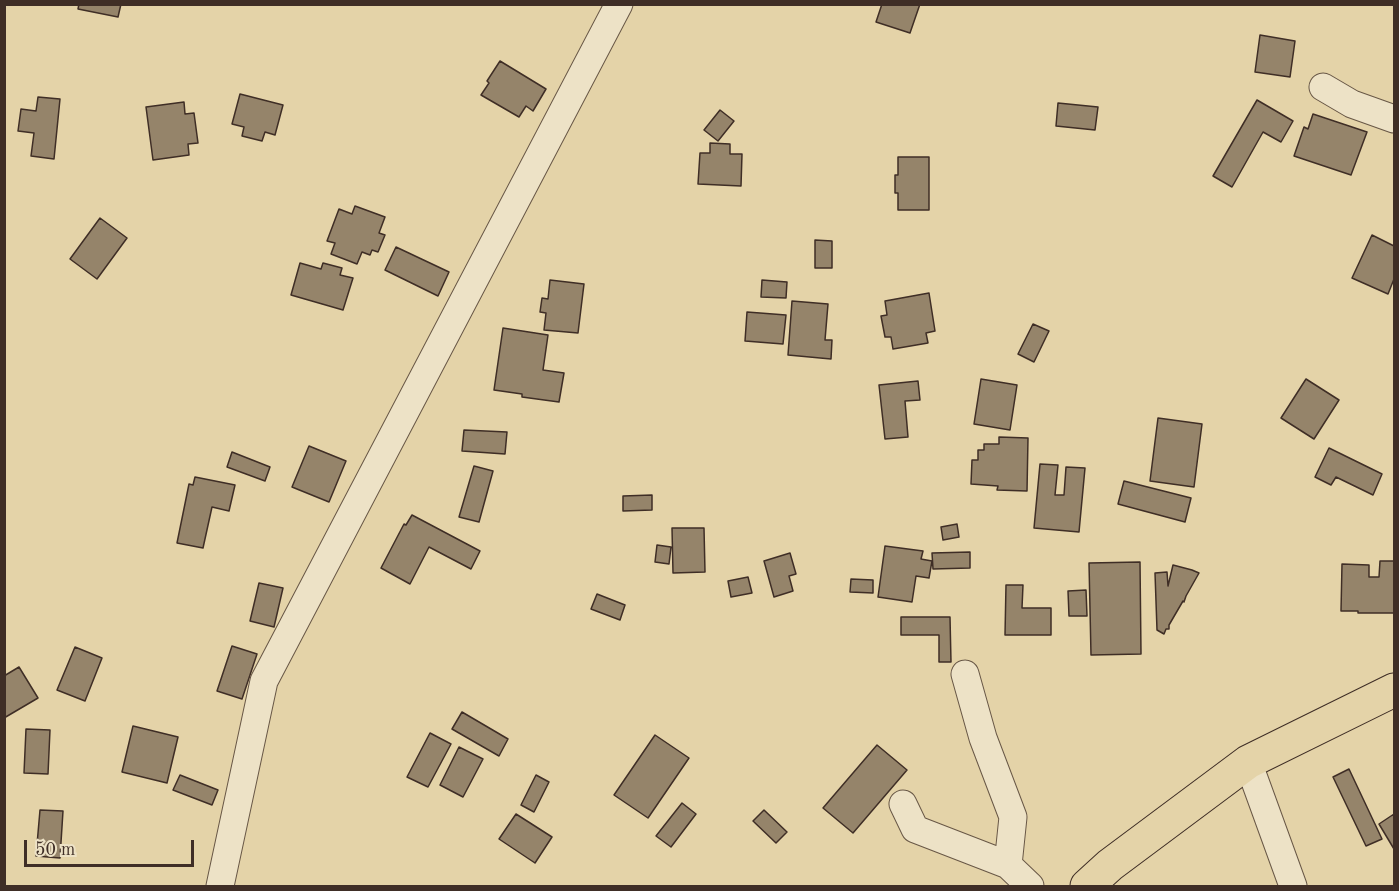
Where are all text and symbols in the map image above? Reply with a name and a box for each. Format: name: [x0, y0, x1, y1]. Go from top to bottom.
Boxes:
scale bar: [27, 828, 196, 866]
text: 50 m: [35, 841, 75, 859]

